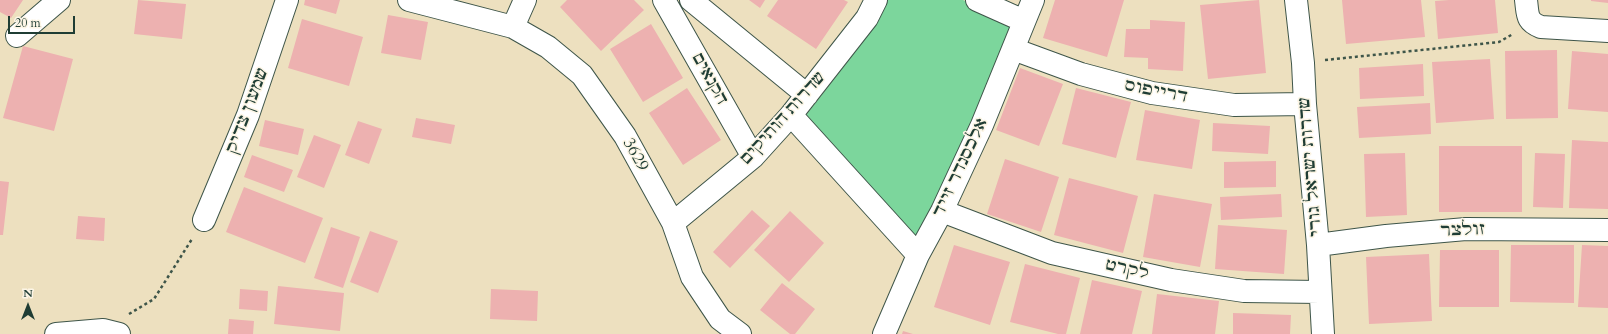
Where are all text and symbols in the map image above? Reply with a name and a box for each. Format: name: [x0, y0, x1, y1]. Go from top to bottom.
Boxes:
scale bar: [10, 8, 77, 34]
text: 20 m: [15, 15, 41, 31]
street label: הקנאים: [686, 49, 732, 109]
street label: שמעון צדיק: [222, 66, 274, 156]
street label: שדרות הותיקים: [736, 68, 830, 170]
street label: דרייפוס: [1123, 76, 1189, 108]
street label: שדרות ישראל גורי: [1295, 96, 1327, 238]
street label: אלכסנדר זייד: [929, 115, 993, 221]
street label: 3629: [618, 135, 652, 175]
street label: זולצר: [1440, 220, 1486, 242]
street label: לקרט: [1103, 255, 1151, 285]
north arrow: [8, 286, 48, 326]
text: N: [23, 286, 33, 301]

